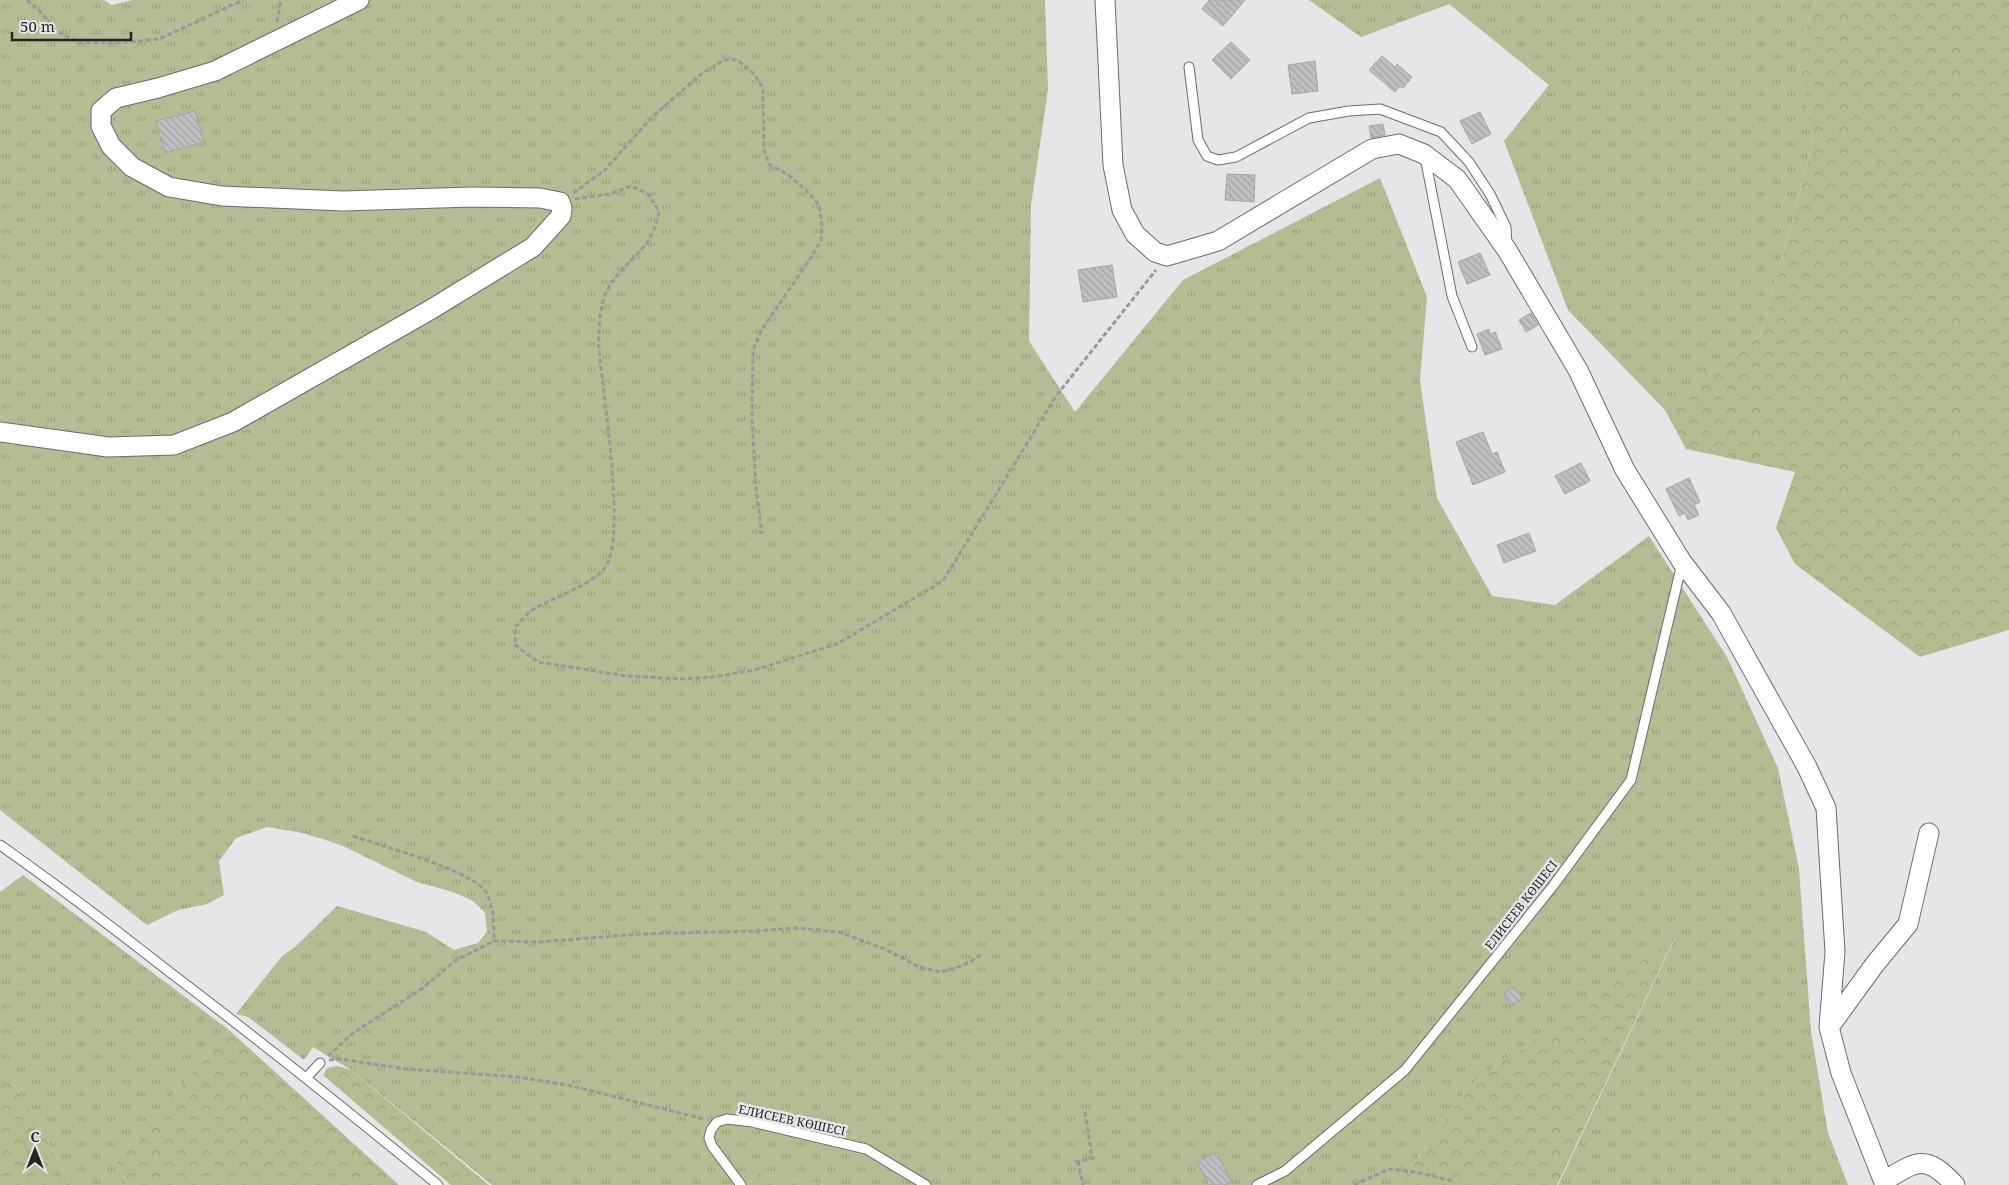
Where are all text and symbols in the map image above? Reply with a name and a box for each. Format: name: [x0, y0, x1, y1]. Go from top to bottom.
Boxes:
scale bar: [12, 10, 131, 42]
text: 50 m: [20, 16, 55, 36]
street label: ЕЛИСЕЕВ КӨШЕСІ: [1481, 857, 1561, 953]
street label: ЕЛИСЕЕВ КӨШЕСІ: [737, 1100, 847, 1140]
north arrow: [10, 1125, 60, 1175]
text: С: [30, 1127, 40, 1146]

